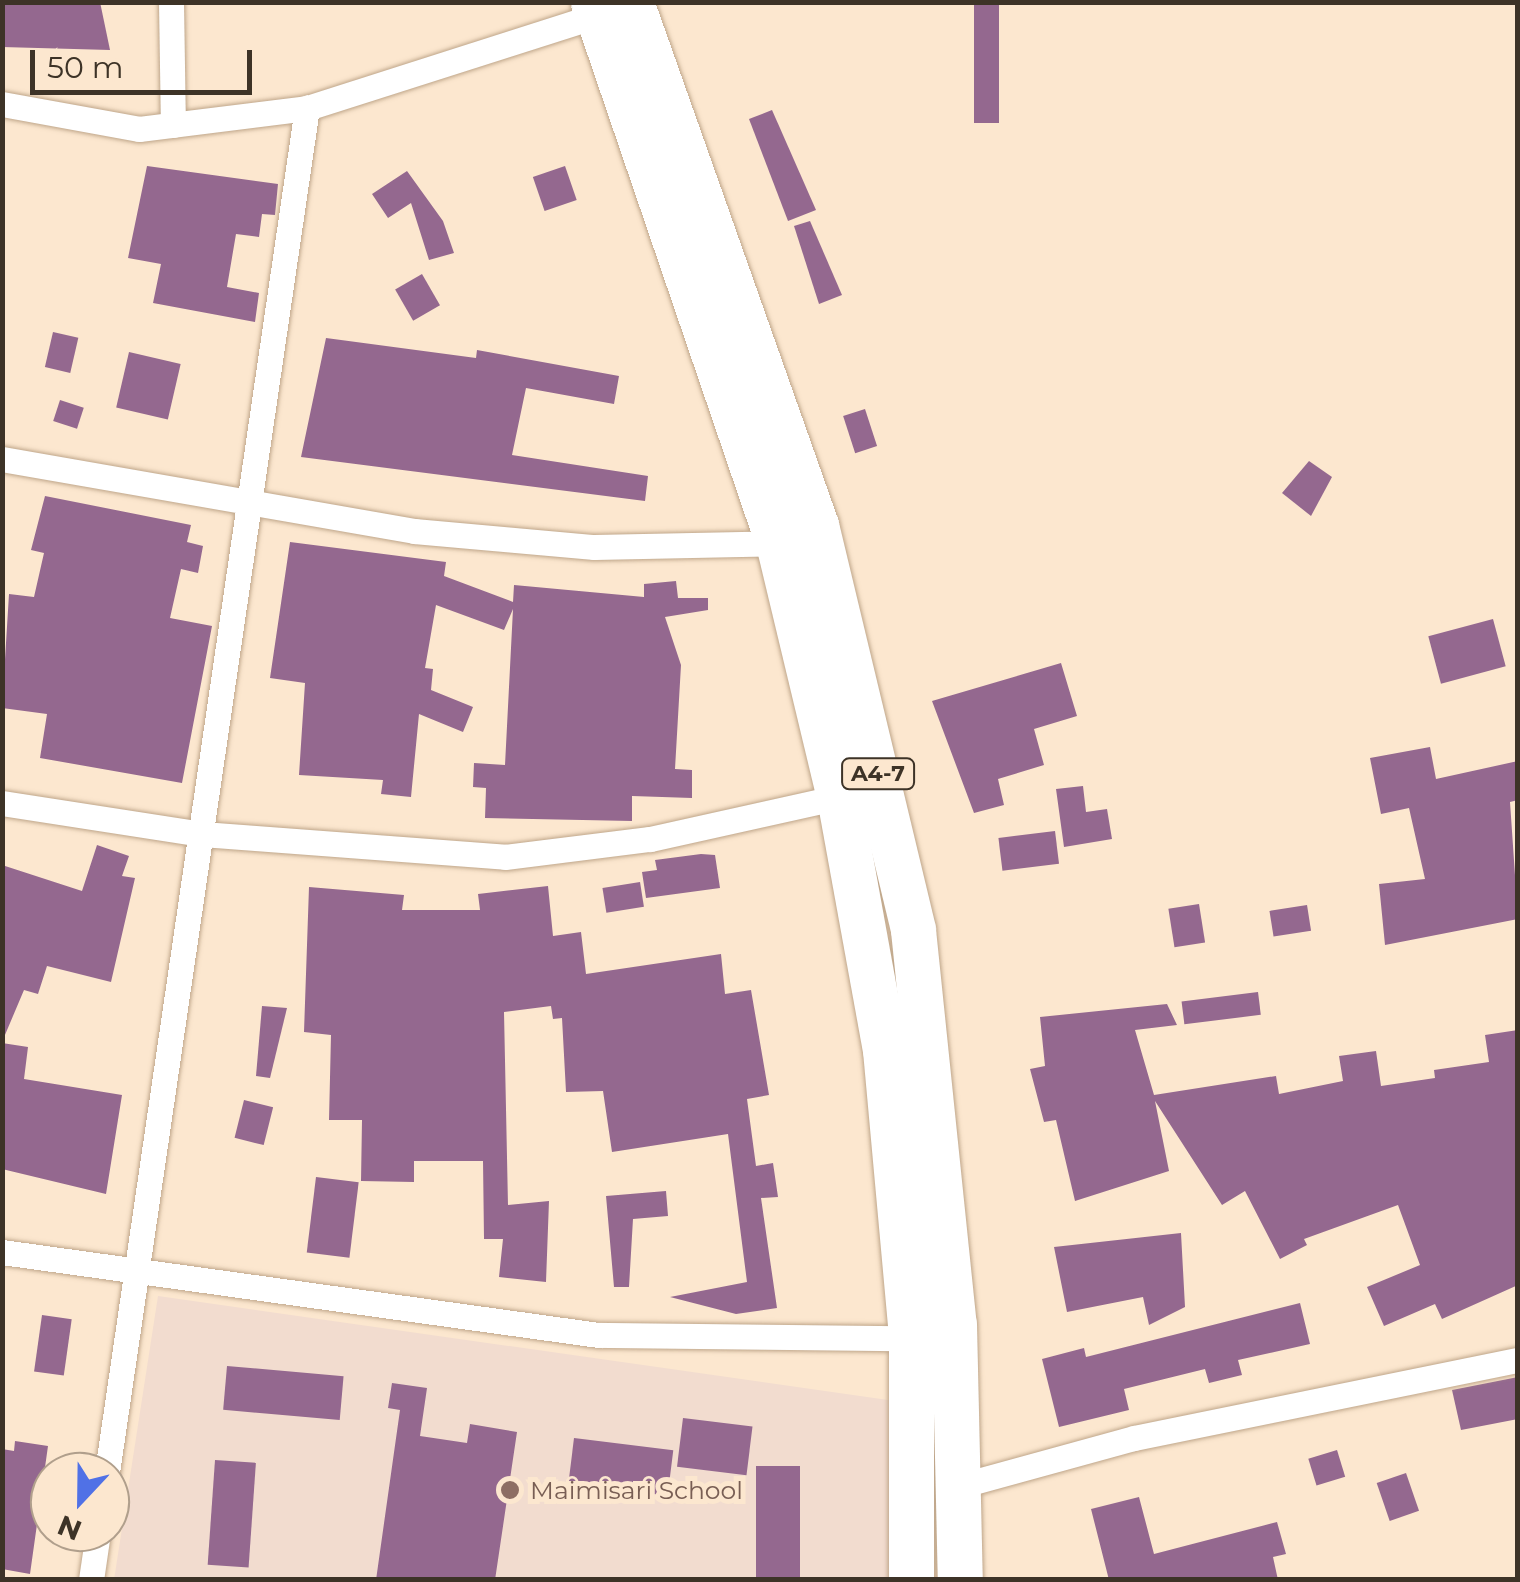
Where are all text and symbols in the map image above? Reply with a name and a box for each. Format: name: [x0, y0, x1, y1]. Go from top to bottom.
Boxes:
scale bar: [35, 30, 258, 92]
text: 50 m: [47, 49, 124, 86]
road number: A4-7: [840, 757, 916, 791]
north arrow: [30, 1452, 130, 1552]
place label: Maimisari School: [530, 1475, 743, 1505]
marker: Maimisari School: [499, 1479, 521, 1501]
text: N: [53, 1508, 86, 1548]

